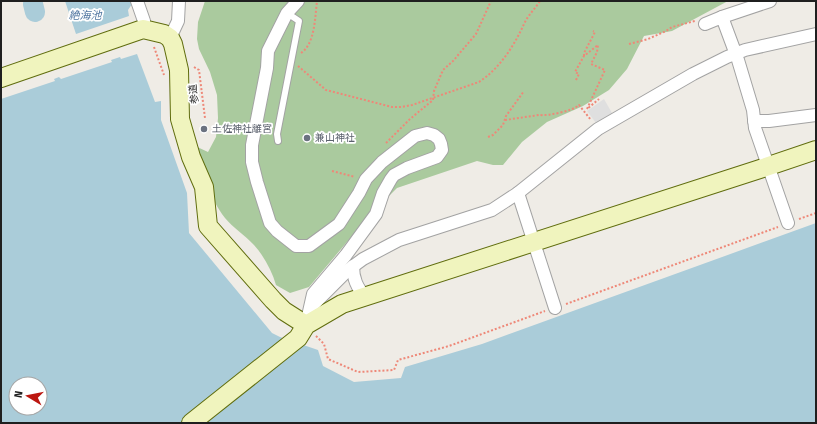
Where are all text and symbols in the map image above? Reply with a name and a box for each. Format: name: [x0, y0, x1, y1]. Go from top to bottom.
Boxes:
water label: 絶海池: [69, 9, 102, 22]
street label: 参道: [187, 83, 201, 105]
place label: 土佐神社離宮: [212, 123, 272, 135]
marker: 土佐神社離宮: [199, 124, 209, 134]
place label: 兼山神社: [315, 132, 355, 144]
marker: 兼山神社: [302, 133, 312, 143]
north arrow: [8, 376, 48, 416]
text: N: [12, 390, 26, 399]

